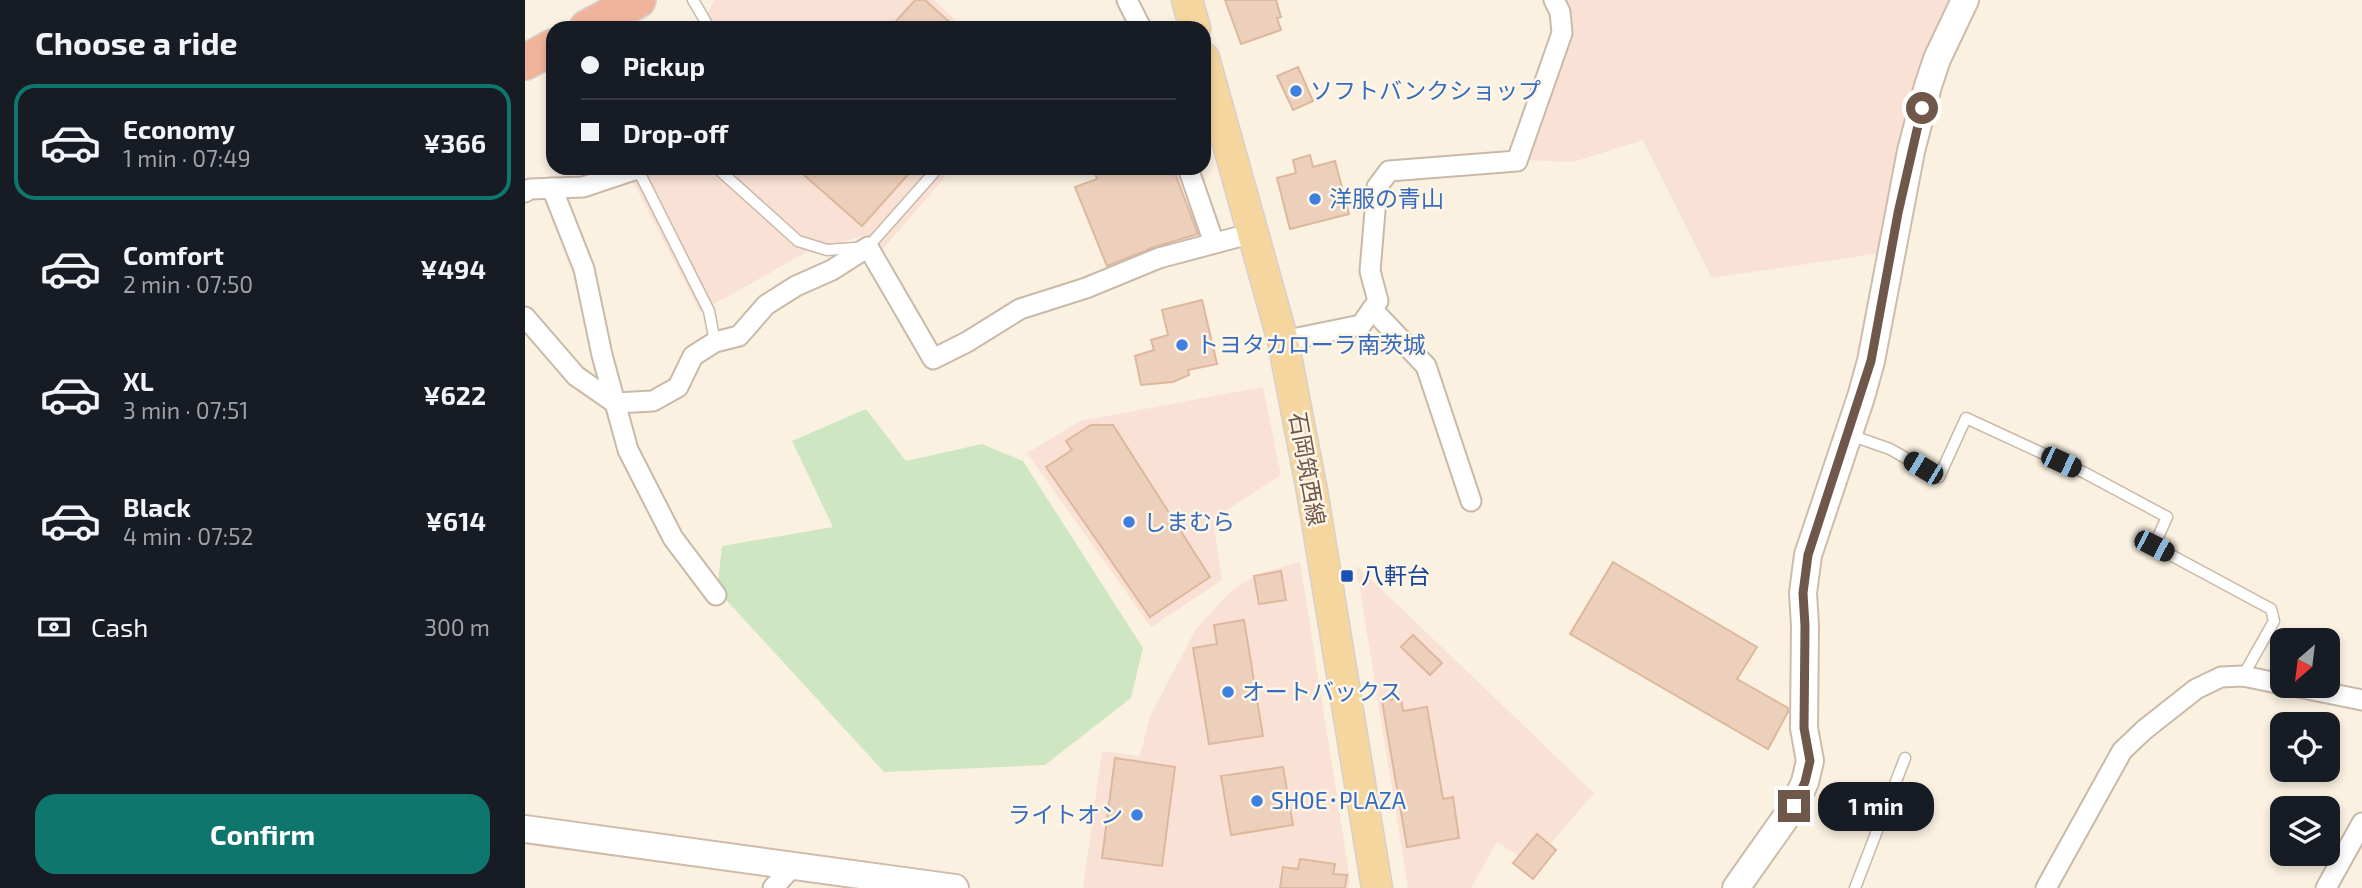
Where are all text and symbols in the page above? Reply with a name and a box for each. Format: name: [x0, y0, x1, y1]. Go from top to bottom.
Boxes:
text: Choose a ride: [35, 23, 238, 61]
text: Pickup: [623, 50, 705, 81]
place label: ソフトバンクショップ: [1310, 76, 1541, 104]
marker: ソフトバンクショップ: [1288, 83, 1304, 99]
route start: [1906, 92, 1938, 124]
icon: car: [39, 111, 102, 174]
text: Economy: [123, 113, 235, 144]
text: Drop-off: [623, 117, 728, 148]
text: ¥366: [423, 127, 486, 158]
text: 1 min · 07:49: [123, 144, 251, 172]
place label: 洋服の青山: [1329, 184, 1444, 212]
marker: 洋服の青山: [1307, 191, 1323, 207]
icon: car: [39, 237, 102, 300]
text: Comfort: [123, 239, 224, 270]
text: ¥494: [420, 253, 486, 284]
text: 2 min · 07:50: [123, 270, 253, 298]
place label: トヨタカローラ南茨城: [1196, 330, 1426, 358]
marker: トヨタカローラ南茨城: [1174, 337, 1190, 353]
icon: car: [39, 363, 102, 426]
text: XL: [123, 365, 154, 396]
text: ¥622: [423, 379, 486, 410]
text: 3 min · 07:51: [123, 396, 248, 424]
street label: 石岡筑西線: [1284, 410, 1332, 528]
car: [2038, 444, 2085, 480]
car: [1900, 448, 1947, 488]
icon: car: [39, 489, 102, 552]
text: Black: [123, 491, 191, 522]
text: ¥614: [426, 505, 486, 536]
place label: しまむら: [1143, 507, 1235, 535]
marker: しまむら: [1121, 514, 1137, 530]
text: 4 min · 07:52: [123, 522, 254, 550]
car: [2131, 527, 2178, 565]
place label: 八軒台: [1361, 561, 1430, 589]
marker: 八軒台: [1339, 568, 1355, 584]
icon: cash: [35, 608, 73, 646]
text: Cash: [91, 611, 148, 642]
text: 300 m: [424, 613, 490, 641]
north arrow: [2270, 628, 2340, 698]
map controls: [2270, 628, 2340, 866]
place label: オートバックス: [1242, 677, 1402, 705]
marker: オートバックス: [1220, 684, 1236, 700]
button: locate: [2270, 712, 2340, 782]
callout: 1 min: [1819, 782, 1934, 830]
place label: SHOE･PLAZA: [1271, 786, 1407, 814]
route end: [1778, 790, 1810, 822]
text: 1 min: [1848, 792, 1904, 820]
marker: SHOE･PLAZA: [1249, 793, 1265, 809]
button: Confirm: [35, 794, 490, 874]
button: layers: [2270, 796, 2340, 866]
place label: ライトオン: [1008, 800, 1123, 828]
marker: ライトオン: [1129, 807, 1145, 823]

